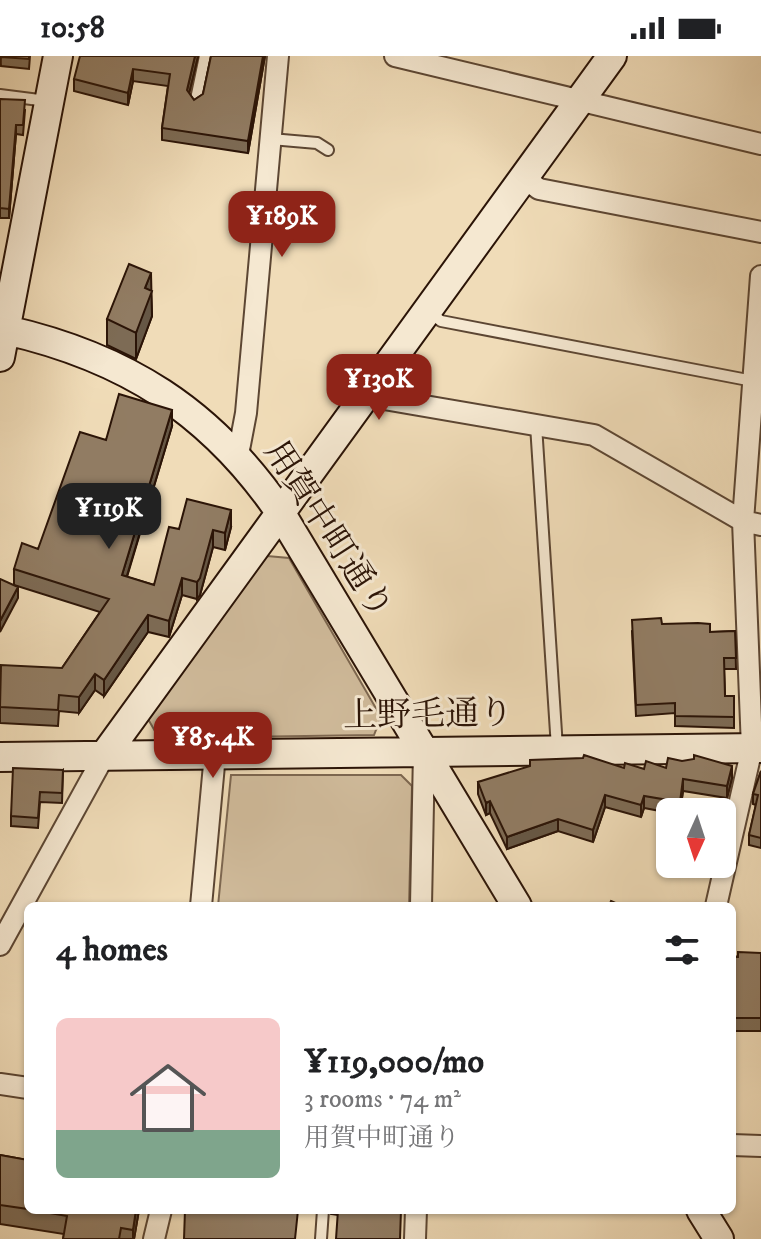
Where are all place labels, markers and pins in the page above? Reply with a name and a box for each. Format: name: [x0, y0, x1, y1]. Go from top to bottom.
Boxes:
pin: ¥189K: [226, 191, 338, 259]
pin: ¥130K: [323, 354, 435, 422]
pin: ¥119K: [53, 483, 165, 551]
pin: ¥85.4K: [148, 712, 278, 780]

